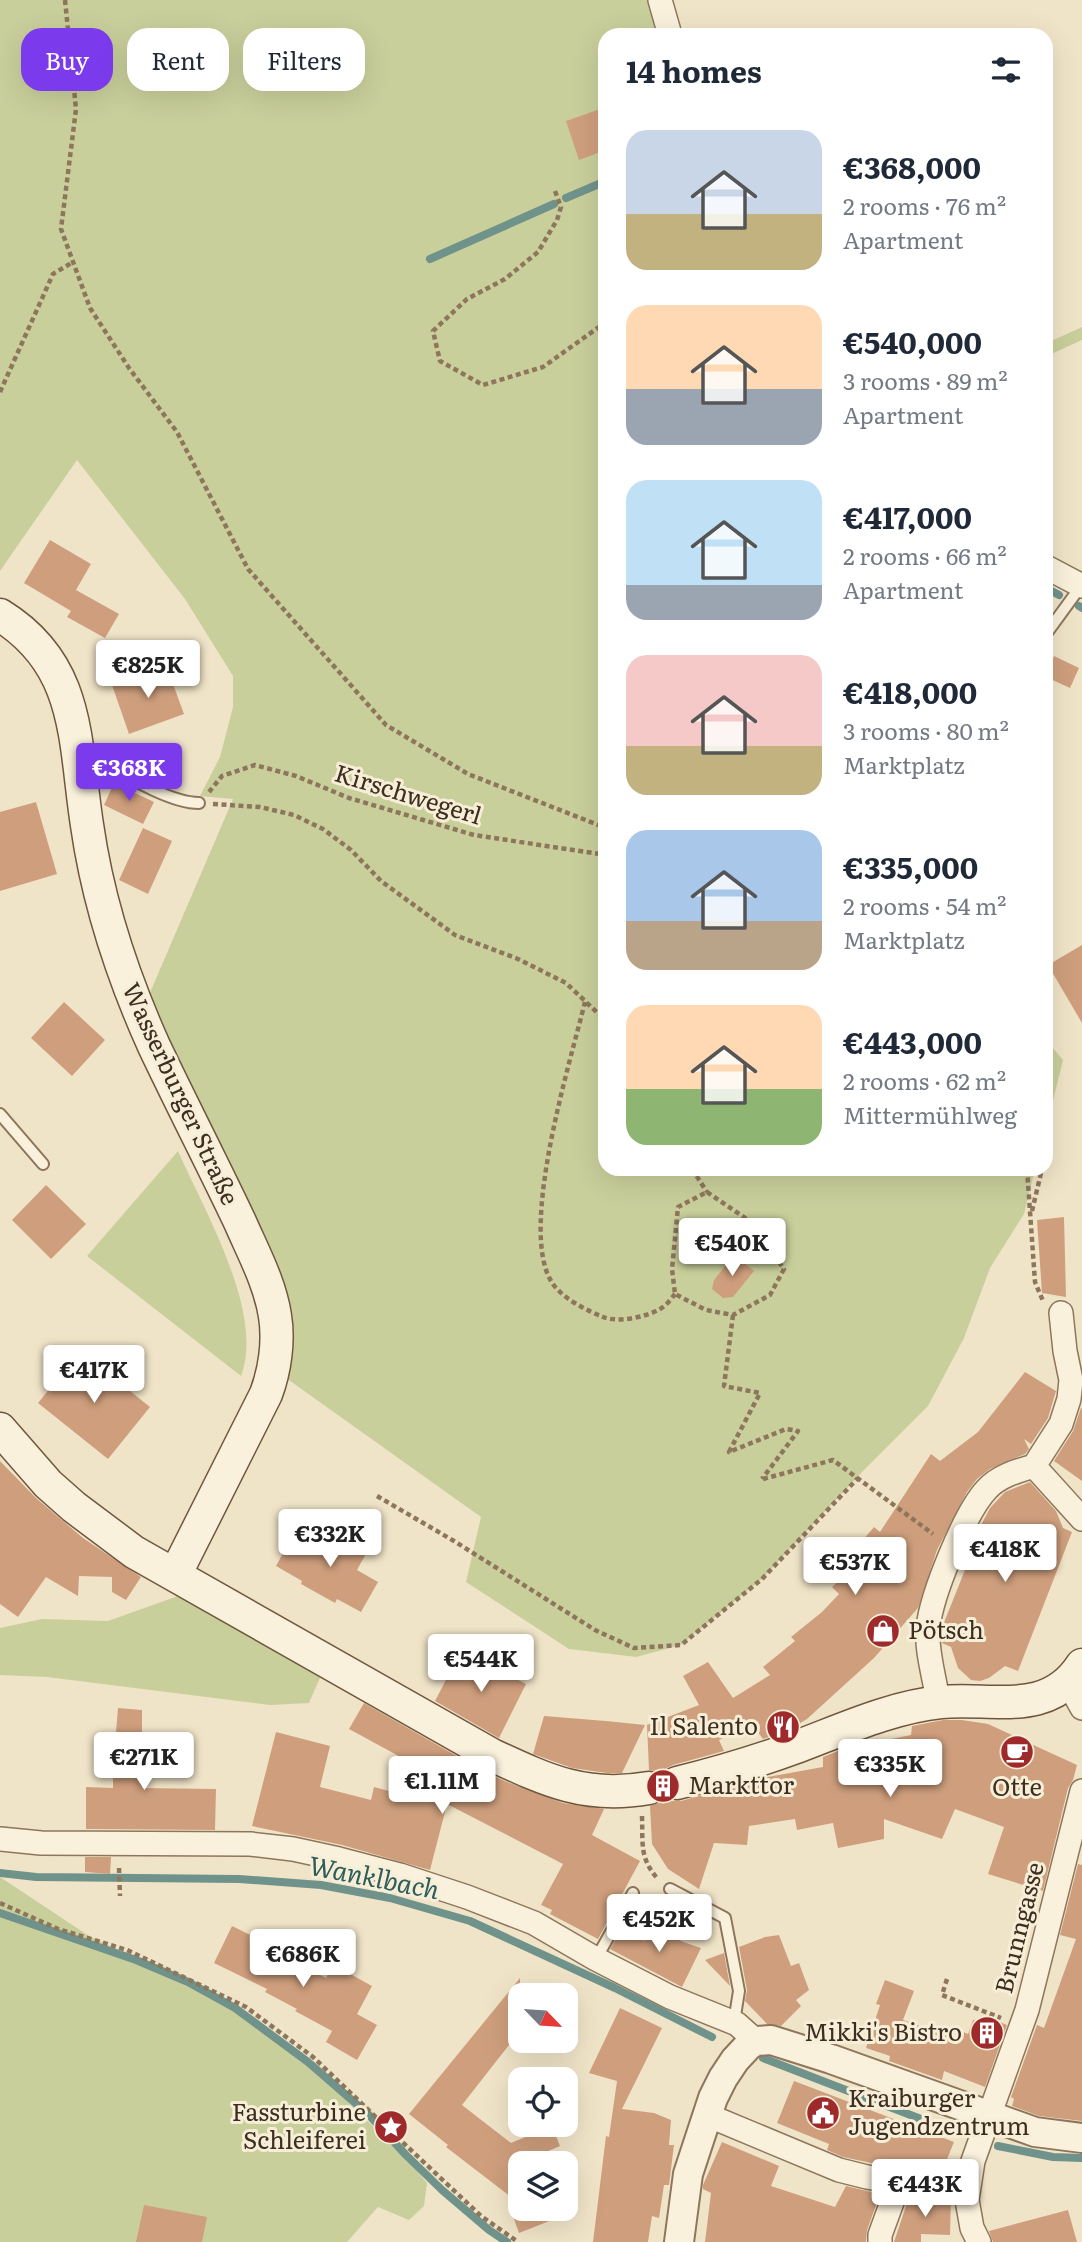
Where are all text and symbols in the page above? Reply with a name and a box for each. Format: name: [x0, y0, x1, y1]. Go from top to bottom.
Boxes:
chip: Buy: [21, 28, 113, 91]
chip: Rent: [127, 28, 229, 91]
chip: Filters: [243, 28, 365, 91]
text: 14 homes: [626, 48, 762, 92]
icon: filters: [987, 51, 1025, 89]
text: €368,000: [843, 144, 981, 188]
icon: home: [682, 158, 766, 242]
text: 2 rooms · 76 m²: [843, 188, 1006, 222]
text: Apartment: [843, 222, 963, 256]
text: €540,000: [843, 319, 982, 363]
icon: home: [682, 333, 766, 417]
text: 3 rooms · 89 m²: [843, 363, 1008, 397]
text: Apartment: [843, 397, 963, 431]
text: €417,000: [843, 494, 972, 538]
icon: home: [682, 508, 766, 592]
text: 2 rooms · 66 m²: [843, 538, 1007, 572]
text: Apartment: [843, 572, 963, 606]
pin: €825K: [99, 640, 197, 700]
text: €825K: [112, 646, 184, 680]
text: €418,000: [843, 669, 977, 713]
icon: home: [682, 683, 766, 767]
text: 3 rooms · 80 m²: [843, 713, 1009, 747]
pin: €368K: [80, 744, 178, 803]
text: Marktplatz: [843, 747, 965, 781]
text: €368K: [92, 749, 166, 783]
street label: Kirschwegerl: [331, 754, 486, 832]
text: €335,000: [843, 844, 978, 888]
icon: home: [682, 858, 766, 942]
text: 2 rooms · 54 m²: [843, 888, 1006, 922]
text: Marktplatz: [843, 922, 965, 956]
street label: Wasserburger Straße: [115, 976, 249, 1210]
text: €443,000: [843, 1019, 982, 1063]
icon: home: [682, 1033, 766, 1117]
text: 2 rooms · 62 m²: [843, 1063, 1006, 1097]
text: Mittermühlweg: [843, 1097, 1017, 1131]
pin: €540K: [683, 1218, 781, 1278]
text: €540K: [695, 1224, 769, 1258]
pin: €417K: [45, 1346, 143, 1405]
text: €417K: [59, 1351, 129, 1385]
pin: €332K: [281, 1510, 379, 1569]
text: €332K: [294, 1515, 366, 1549]
pin: €418K: [956, 1524, 1054, 1584]
text: €418K: [970, 1530, 1040, 1564]
pin: €537K: [806, 1538, 904, 1597]
text: €537K: [819, 1543, 891, 1577]
place label: Pötsch: [908, 1611, 984, 1646]
shop icon: Pötsch: [864, 1612, 902, 1650]
pin: €544K: [432, 1634, 530, 1694]
text: €544K: [444, 1640, 518, 1674]
place label: Il Salento: [649, 1707, 758, 1742]
restaurant icon: Il Salento: [764, 1708, 802, 1746]
pin: €271K: [95, 1732, 193, 1792]
cafe icon: Otte: [998, 1733, 1036, 1771]
text: €271K: [110, 1738, 178, 1772]
pin: €335K: [841, 1740, 939, 1799]
text: €335K: [854, 1745, 926, 1779]
pin: €1.11M: [385, 1756, 499, 1816]
text: €1.11M: [405, 1762, 479, 1796]
place label: Markttor: [688, 1766, 795, 1801]
building icon: Markttor: [644, 1767, 682, 1805]
place label: Otte: [992, 1768, 1042, 1803]
water label: Wanklbach: [306, 1844, 443, 1907]
street label: Brunngasse: [984, 1858, 1051, 1997]
pin: €452K: [610, 1895, 708, 1954]
text: €452K: [623, 1900, 695, 1934]
pin: €686K: [254, 1930, 352, 1989]
text: €686K: [266, 1935, 340, 1969]
north arrow: [508, 1983, 578, 2053]
map controls: [508, 1983, 578, 2221]
place label: Mikki's Bistro: [804, 2013, 962, 2048]
building icon: Mikki's Bistro: [968, 2014, 1006, 2052]
button: locate: [508, 2067, 578, 2137]
place label: Kraiburger Jugendzentrum: [848, 2079, 1030, 2142]
place label: Fassturbine Schleiferei: [232, 2093, 366, 2156]
public building icon: Kraiburger Jugendzentrum: [804, 2094, 842, 2132]
place icon: Fassturbine Schleiferei: [372, 2108, 410, 2146]
button: layers: [508, 2151, 578, 2221]
pin: €443K: [876, 2160, 974, 2219]
text: €443K: [888, 2165, 962, 2199]

